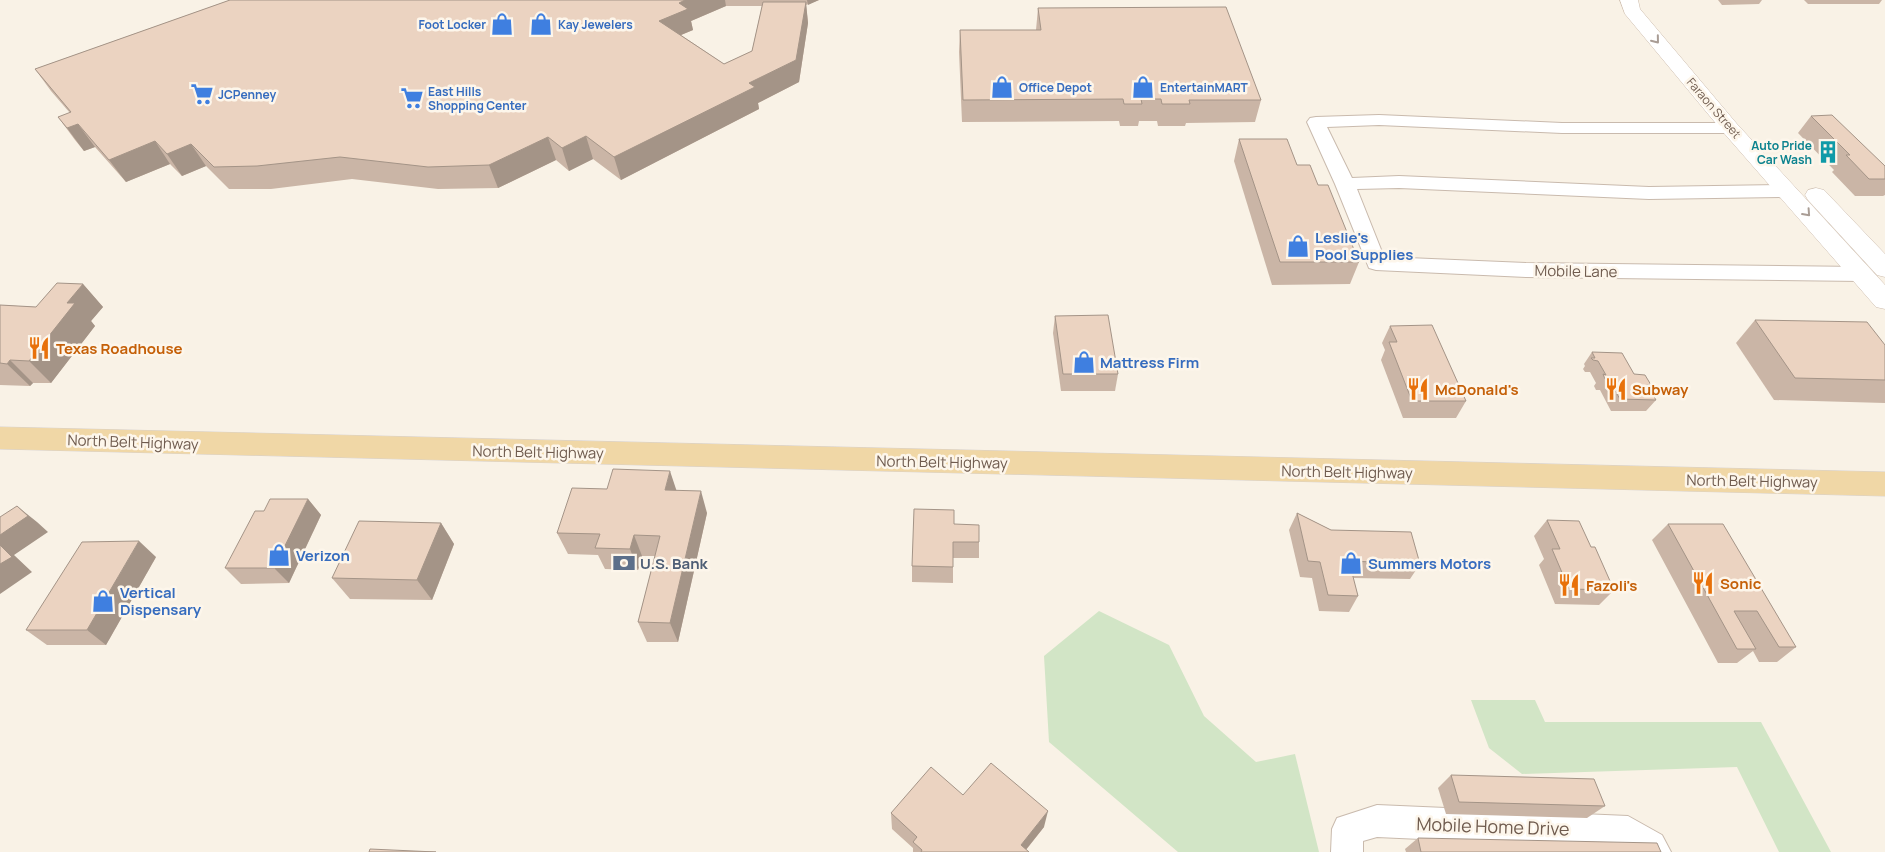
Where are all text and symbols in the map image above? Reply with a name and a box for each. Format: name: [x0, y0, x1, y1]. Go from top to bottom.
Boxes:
shop icon: Foot Locker: [489, 11, 515, 37]
shop icon: Kay Jewelers: [528, 11, 554, 37]
place label: Foot Locker: [418, 16, 486, 33]
place label: Kay Jewelers: [558, 16, 633, 33]
one-way arrow: [1650, 34, 1658, 43]
shop icon: Office Depot: [989, 74, 1015, 100]
shop icon: EntertainMART: [1130, 74, 1156, 100]
street label: Faraon Street: [1683, 74, 1745, 142]
place label: Office Depot: [1019, 79, 1092, 96]
place label: EntertainMART: [1160, 79, 1249, 96]
supermarket icon: JCPenney: [189, 81, 215, 107]
place label: East Hills Shopping Center: [428, 83, 527, 114]
supermarket icon: East Hills Shopping Center: [399, 85, 425, 111]
place label: JCPenney: [218, 86, 276, 103]
place label: Auto Pride Car Wash: [1751, 137, 1812, 168]
building icon: Auto Pride Car Wash: [1815, 139, 1841, 165]
one-way arrow: [1801, 207, 1810, 216]
place label: Leslie's Pool Supplies: [1315, 227, 1414, 265]
shop icon: Leslie's Pool Supplies: [1285, 233, 1311, 259]
street label: Mobile Lane: [1534, 260, 1618, 282]
restaurant icon: Texas Roadhouse: [26, 335, 52, 361]
place label: Texas Roadhouse: [56, 338, 183, 359]
shop icon: Mattress Firm: [1071, 349, 1097, 375]
place label: Mattress Firm: [1100, 352, 1199, 373]
restaurant icon: McDonald's: [1405, 376, 1431, 402]
restaurant icon: Subway: [1603, 376, 1629, 402]
place label: McDonald's: [1435, 379, 1519, 400]
place label: Subway: [1632, 379, 1689, 400]
street label: North Belt Highway: [67, 429, 199, 455]
street label: North Belt Highway: [472, 440, 604, 464]
street label: North Belt Highway: [876, 450, 1008, 474]
street label: North Belt Highway: [1281, 460, 1413, 484]
street label: North Belt Highway: [1686, 469, 1818, 493]
shop icon: Verizon: [266, 542, 292, 568]
place label: Verizon: [296, 545, 350, 566]
bank icon: U.S. Bank: [611, 550, 637, 576]
shop icon: Summers Motors: [1338, 550, 1364, 576]
place label: U.S. Bank: [640, 553, 709, 574]
place label: Summers Motors: [1368, 553, 1491, 574]
restaurant icon: Sonic: [1690, 570, 1716, 596]
restaurant icon: Fazoli's: [1556, 572, 1582, 598]
place label: Sonic: [1720, 573, 1762, 594]
place label: Fazoli's: [1586, 575, 1637, 596]
place label: Vertical Dispensary: [120, 582, 202, 620]
shop icon: Vertical Dispensary: [90, 588, 116, 614]
street label: Mobile Home Drive: [1416, 811, 1570, 841]

